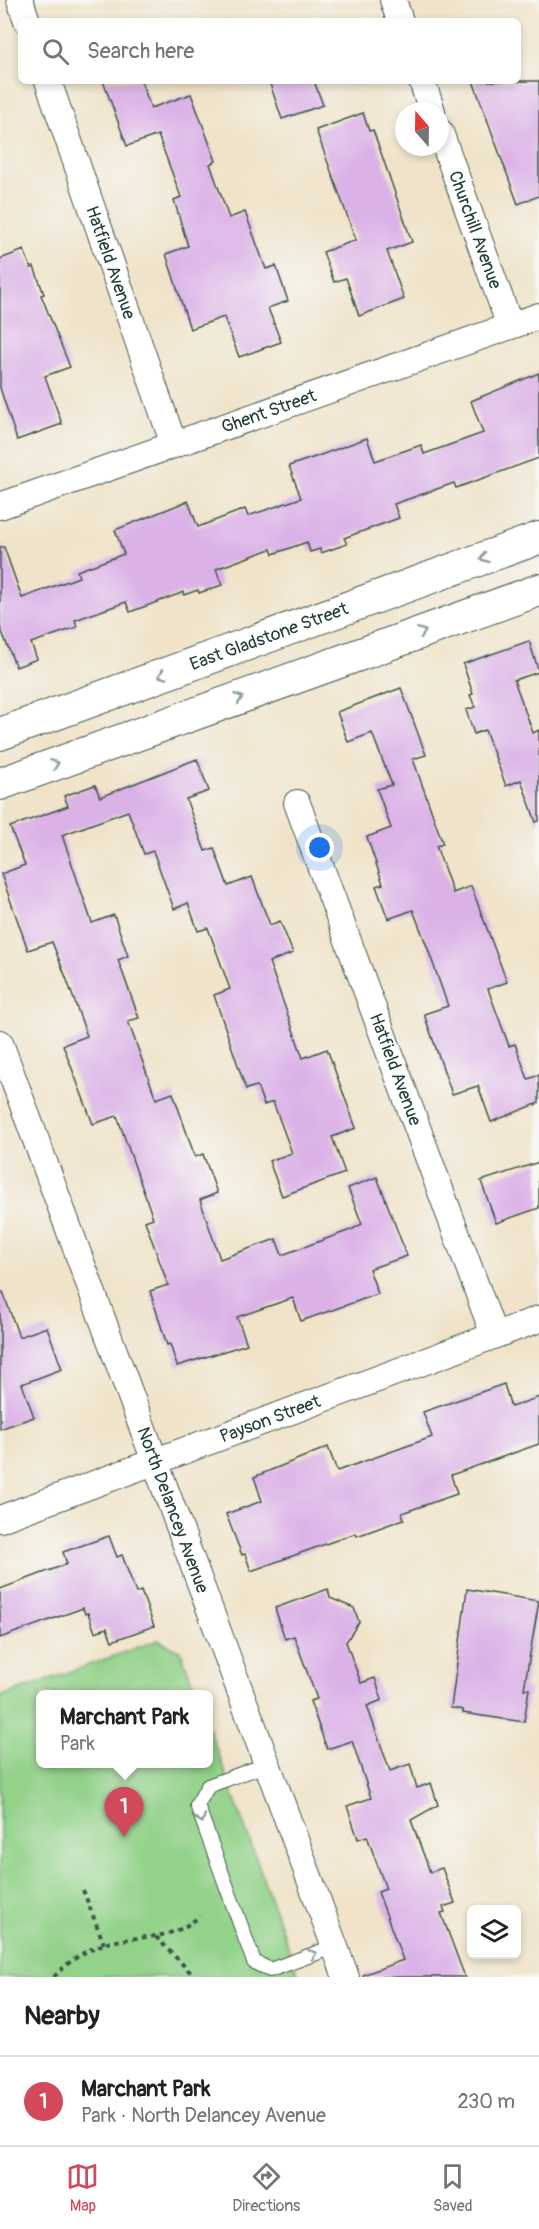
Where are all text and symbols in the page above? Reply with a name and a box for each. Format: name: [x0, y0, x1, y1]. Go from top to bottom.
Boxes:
search box: [18, 18, 521, 84]
icon: search: [39, 35, 72, 68]
text: Search here: [87, 37, 194, 65]
north arrow: [395, 102, 449, 156]
street label: Churchill Avenue: [443, 168, 507, 292]
street label: Hatfield Avenue: [80, 203, 141, 322]
street label: Ghent Street: [218, 384, 320, 439]
one-way arrow: [479, 551, 490, 563]
street label: East Gladstone Street: [187, 597, 352, 676]
one-way arrow: [416, 627, 427, 640]
one-way arrow: [158, 667, 168, 680]
one-way arrow: [233, 693, 243, 706]
one-way arrow: [49, 759, 60, 772]
your location: [305, 833, 334, 862]
street label: Hatfield Avenue: [364, 1010, 427, 1129]
street label: Payson Street: [217, 1390, 324, 1448]
street label: North Delancey Avenue: [131, 1424, 214, 1597]
popup: [36, 1690, 213, 1768]
text: Marchant Park: [60, 1703, 189, 1731]
text: Park: [60, 1731, 95, 1756]
pin: 1: [104, 1788, 144, 1837]
one-way arrow: [194, 1813, 207, 1824]
map controls: [467, 1905, 521, 1959]
button: layers: [467, 1905, 521, 1959]
one-way arrow: [307, 1949, 318, 1962]
text: Nearby: [24, 2000, 100, 2032]
text: Marchant Park: [81, 2075, 210, 2103]
text: 1: [40, 2089, 47, 2114]
text: 230 m: [458, 2089, 515, 2114]
text: Park · North Delancey Avenue: [81, 2103, 326, 2128]
tab: Map: [66, 2160, 99, 2216]
tab: Directions: [232, 2160, 300, 2216]
tab: Saved: [433, 2160, 473, 2216]

